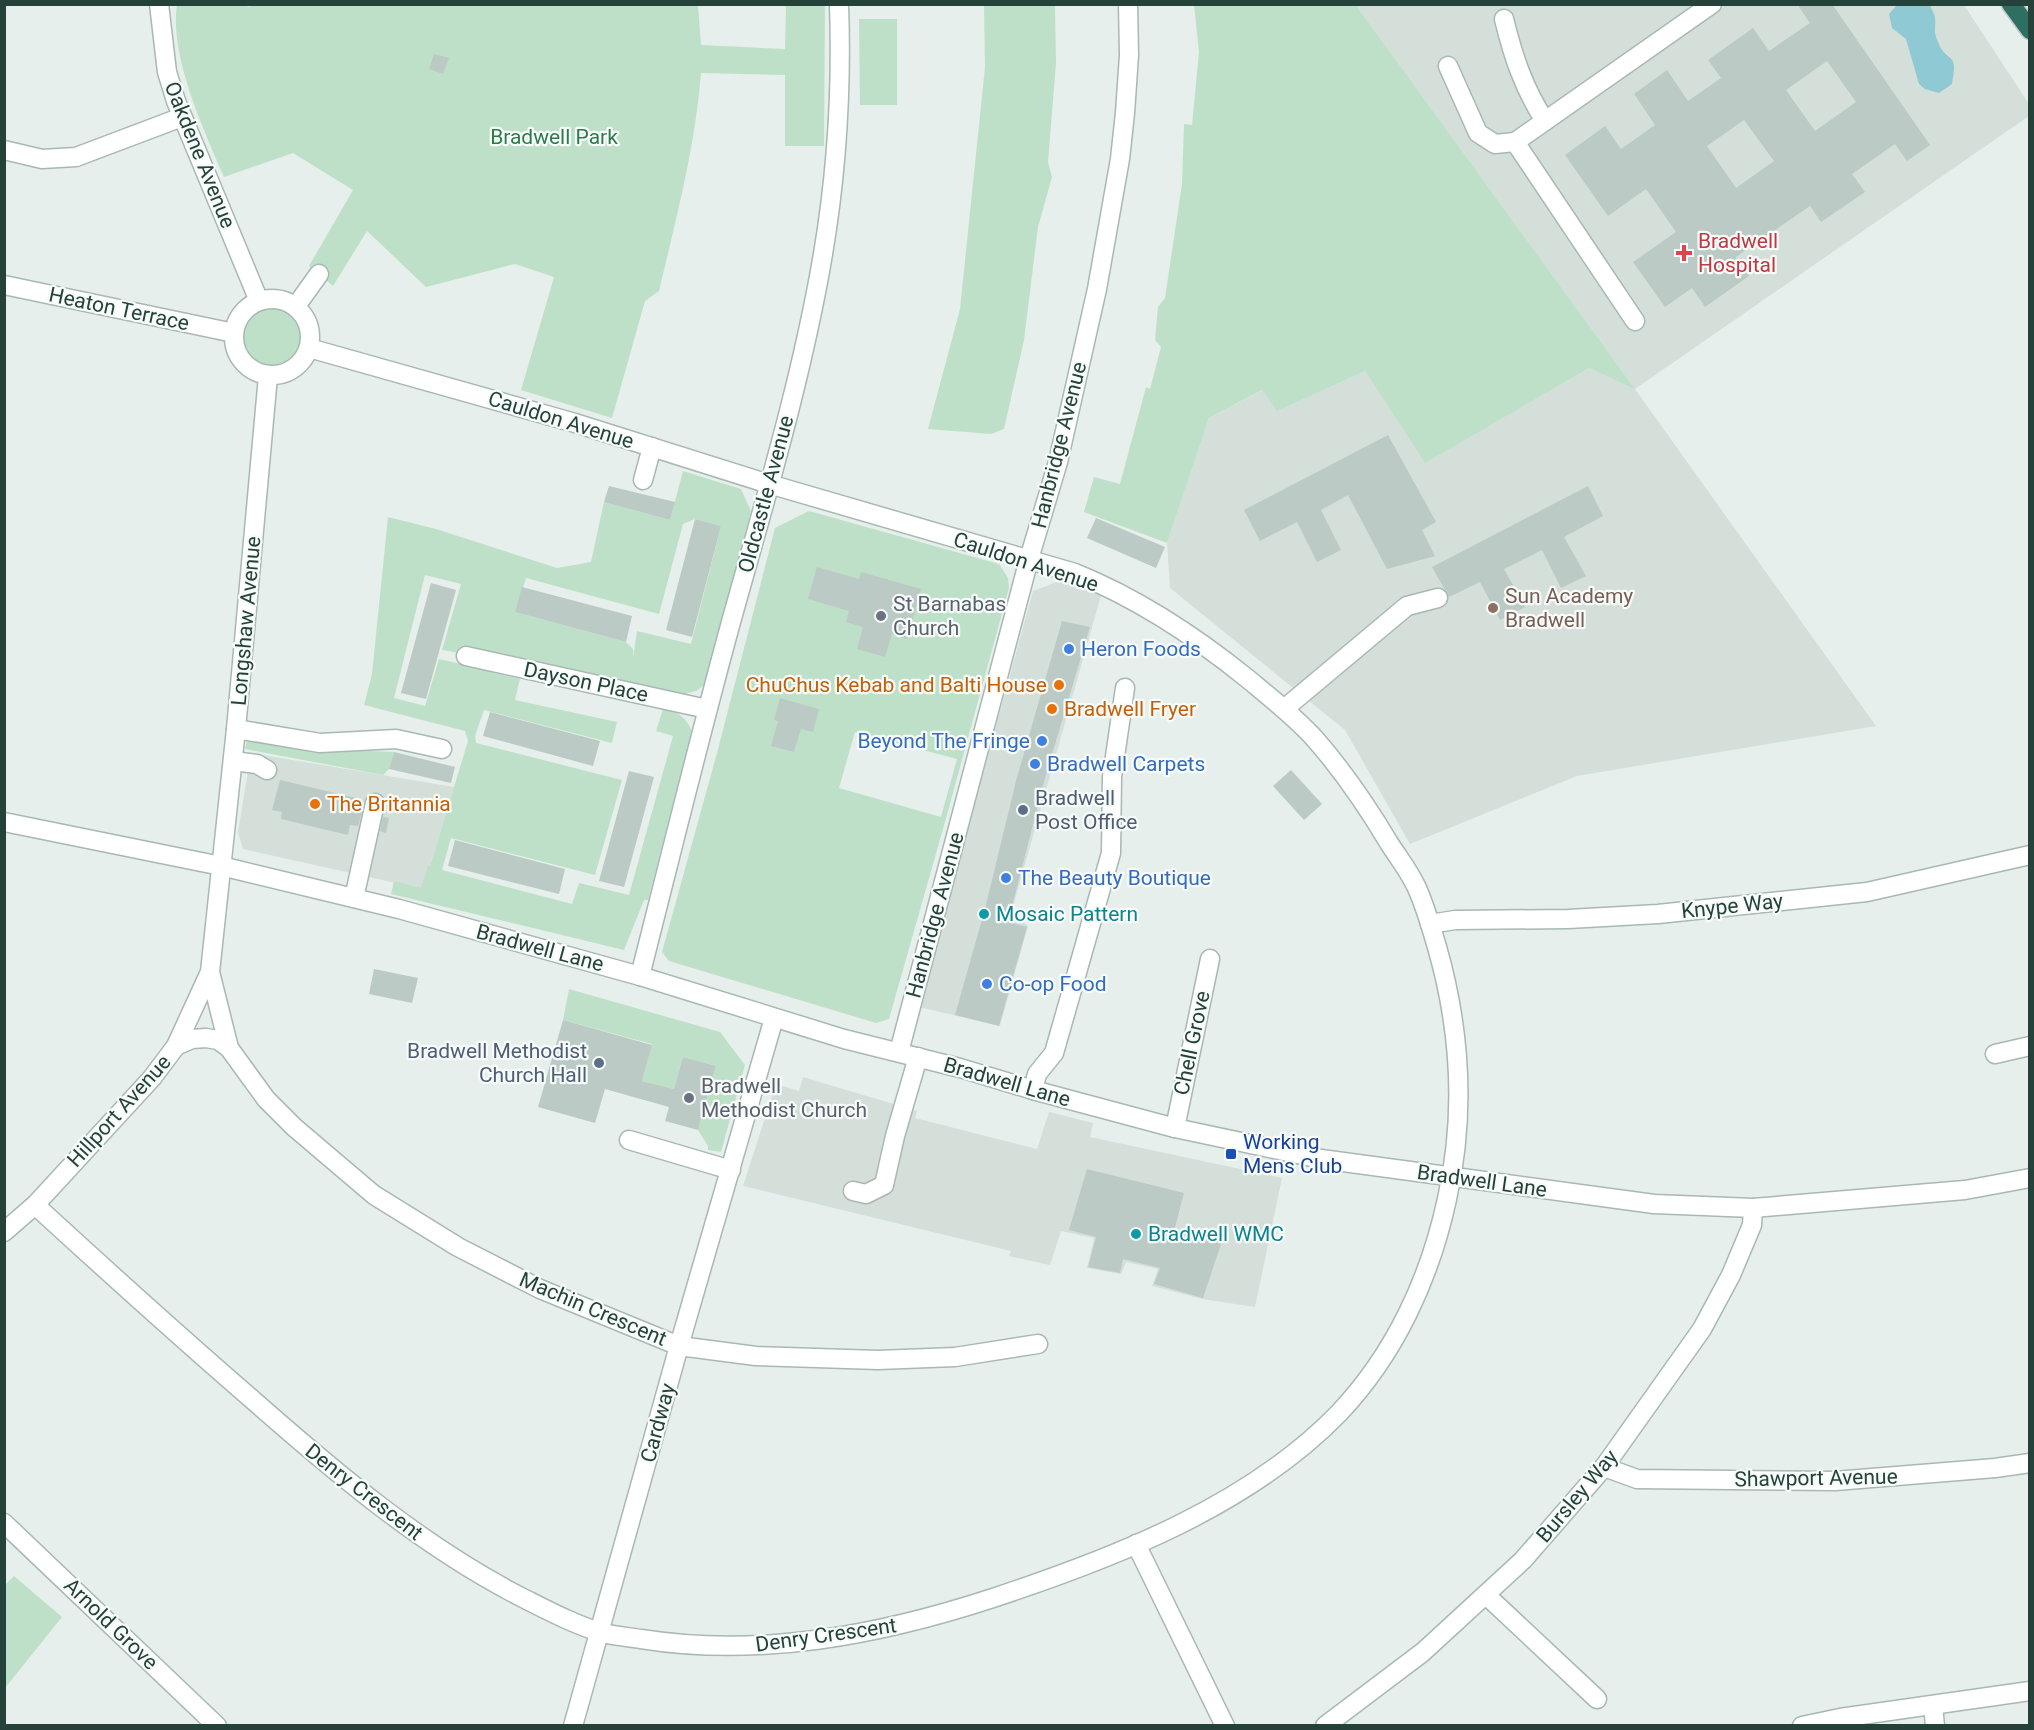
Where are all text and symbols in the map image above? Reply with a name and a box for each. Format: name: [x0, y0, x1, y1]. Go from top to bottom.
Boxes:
street label: Oakdene Avenue: [160, 78, 240, 232]
park label: Bradwell Park: [490, 125, 618, 149]
place label: Bradwell Hospital: [1698, 229, 1778, 277]
marker: Bradwell Hospital: [1675, 244, 1693, 262]
street label: Heaton Terrace: [47, 282, 191, 336]
street label: Hanbridge Avenue: [1027, 359, 1091, 531]
street label: Cauldon Avenue: [485, 386, 637, 454]
street label: Oldcastle Avenue: [733, 413, 799, 575]
street label: Cauldon Avenue: [950, 527, 1102, 597]
street label: Longshaw Avenue: [227, 535, 265, 707]
place label: Sun Academy Bradwell: [1505, 584, 1633, 632]
place label: St Barnabas Church: [893, 592, 1006, 640]
marker: Sun Academy Bradwell: [1486, 601, 1500, 615]
marker: St Barnabas Church: [874, 609, 888, 623]
place label: Heron Foods: [1081, 637, 1201, 661]
marker: Heron Foods: [1062, 642, 1076, 656]
street label: Dayson Place: [522, 657, 650, 707]
place label: ChuChus Kebab and Balti House: [746, 673, 1047, 697]
marker: ChuChus Kebab and Balti House: [1052, 678, 1066, 692]
place label: Bradwell Fryer: [1064, 697, 1196, 721]
marker: Bradwell Fryer: [1045, 702, 1059, 716]
place label: Beyond The Fringe: [857, 729, 1030, 753]
marker: Beyond The Fringe: [1035, 734, 1049, 748]
place label: Bradwell Carpets: [1047, 752, 1205, 776]
marker: Bradwell Carpets: [1028, 757, 1042, 771]
place label: Bradwell Post Office: [1035, 786, 1138, 834]
place label: The Britannia: [327, 792, 451, 816]
marker: The Britannia: [308, 797, 322, 811]
marker: Bradwell Post Office: [1016, 803, 1030, 817]
street label: Hanbridge Avenue: [901, 829, 969, 1001]
place label: The Beauty Boutique: [1018, 866, 1211, 890]
marker: The Beauty Boutique: [999, 871, 1013, 885]
street label: Knype Way: [1680, 889, 1784, 923]
place label: Mosaic Pattern: [996, 902, 1138, 926]
marker: Mosaic Pattern: [977, 907, 991, 921]
street label: Bradwell Lane: [474, 919, 606, 977]
place label: Co-op Food: [999, 972, 1107, 996]
marker: Co-op Food: [980, 977, 994, 991]
street label: Chell Grove: [1169, 989, 1215, 1097]
place label: Bradwell Methodist Church Hall: [407, 1039, 587, 1087]
street label: Hillport Avenue: [62, 1050, 176, 1172]
street label: Bradwell Lane: [941, 1052, 1073, 1112]
marker: Bradwell Methodist Church Hall: [592, 1056, 606, 1070]
place label: Bradwell Methodist Church: [701, 1074, 867, 1122]
marker: Bradwell Methodist Church: [682, 1091, 696, 1105]
place label: Working Mens Club: [1243, 1130, 1342, 1178]
marker: Working Mens Club: [1224, 1147, 1238, 1161]
street label: Bradwell Lane: [1416, 1160, 1548, 1202]
place label: Bradwell WMC: [1148, 1222, 1284, 1246]
marker: Bradwell WMC: [1129, 1227, 1143, 1241]
street label: Machin Crescent: [516, 1267, 670, 1351]
street label: Cardway: [636, 1381, 680, 1465]
street label: Denry Crescent: [301, 1439, 427, 1545]
street label: Bursley Way: [1531, 1445, 1623, 1547]
street label: Shawport Avenue: [1734, 1465, 1898, 1491]
street label: Arnold Grove: [59, 1573, 163, 1675]
street label: Denry Crescent: [754, 1613, 898, 1657]

